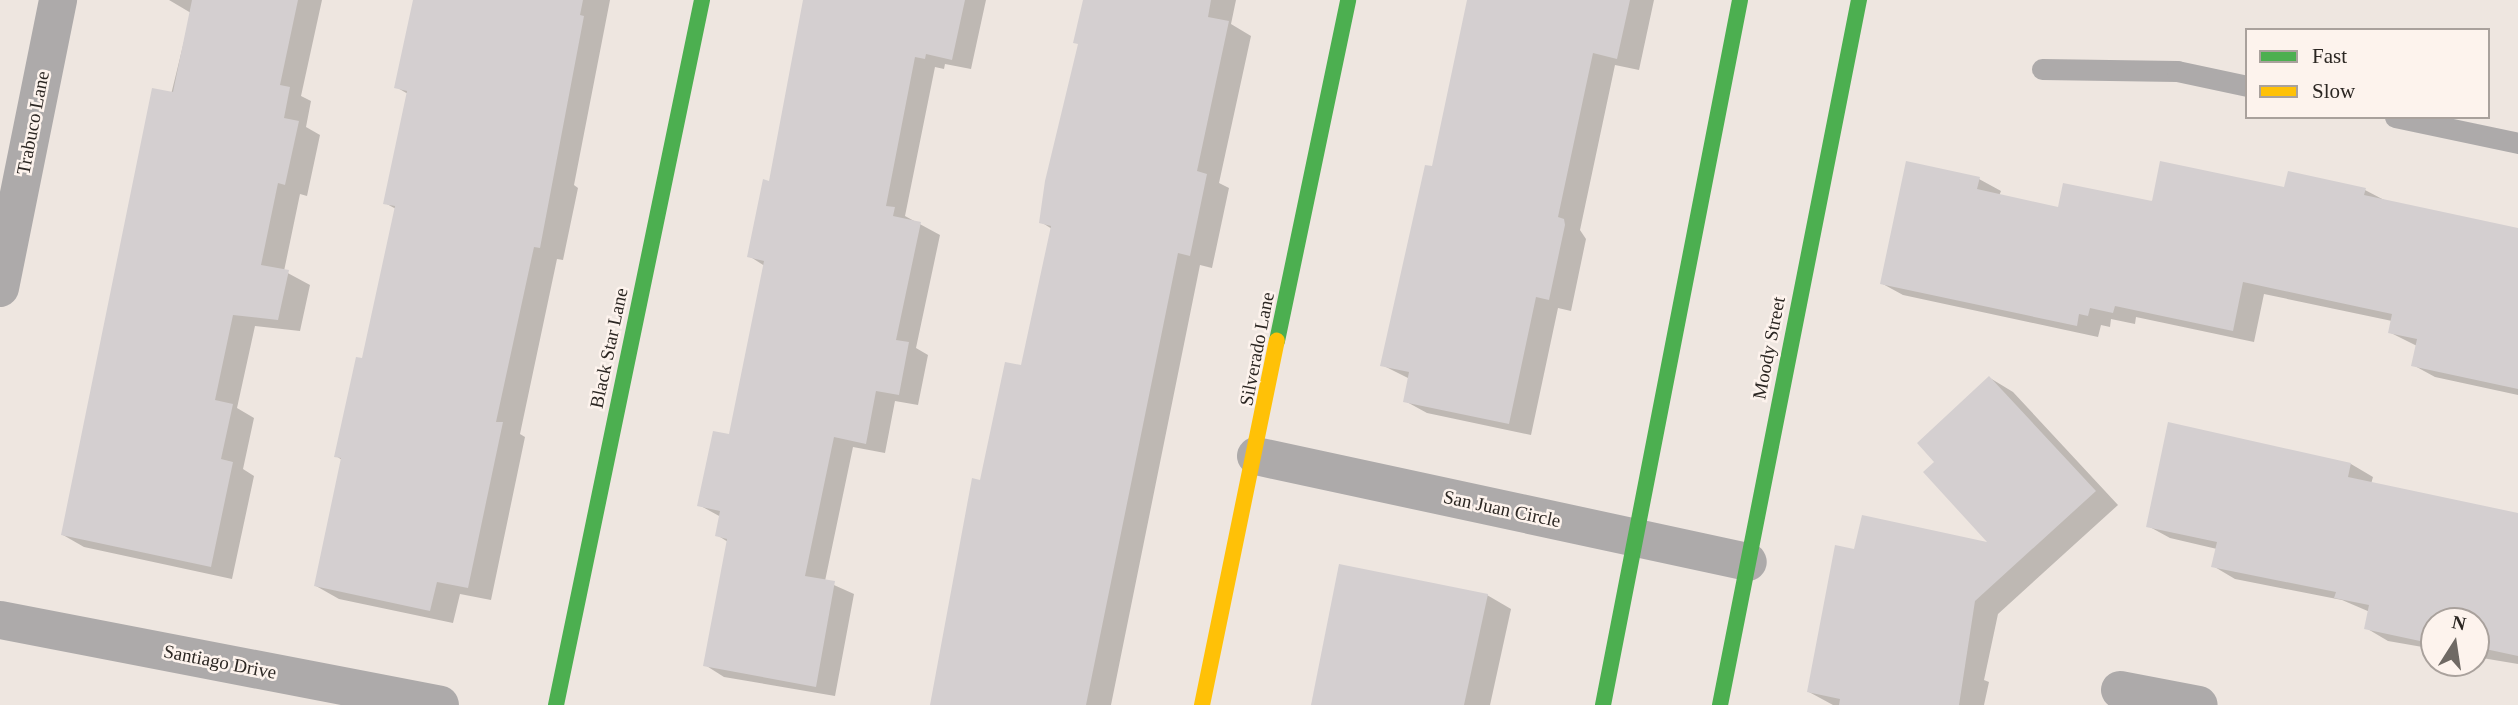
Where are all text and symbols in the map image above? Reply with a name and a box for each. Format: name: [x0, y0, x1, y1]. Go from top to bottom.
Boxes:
legend: [2245, 28, 2490, 119]
text: Fast: [2312, 44, 2347, 68]
street label: Trabuco Lane: [12, 69, 54, 177]
text: Slow: [2312, 79, 2355, 103]
street label: Black Star Lane: [585, 286, 633, 410]
street label: Silverado Lane: [1235, 290, 1279, 408]
street label: Moody Street: [1748, 295, 1790, 401]
street label: San Juan Circle: [1441, 485, 1563, 533]
north arrow: [2420, 607, 2490, 677]
text: N: [2450, 611, 2468, 635]
street label: Santiago Drive: [162, 640, 278, 684]

